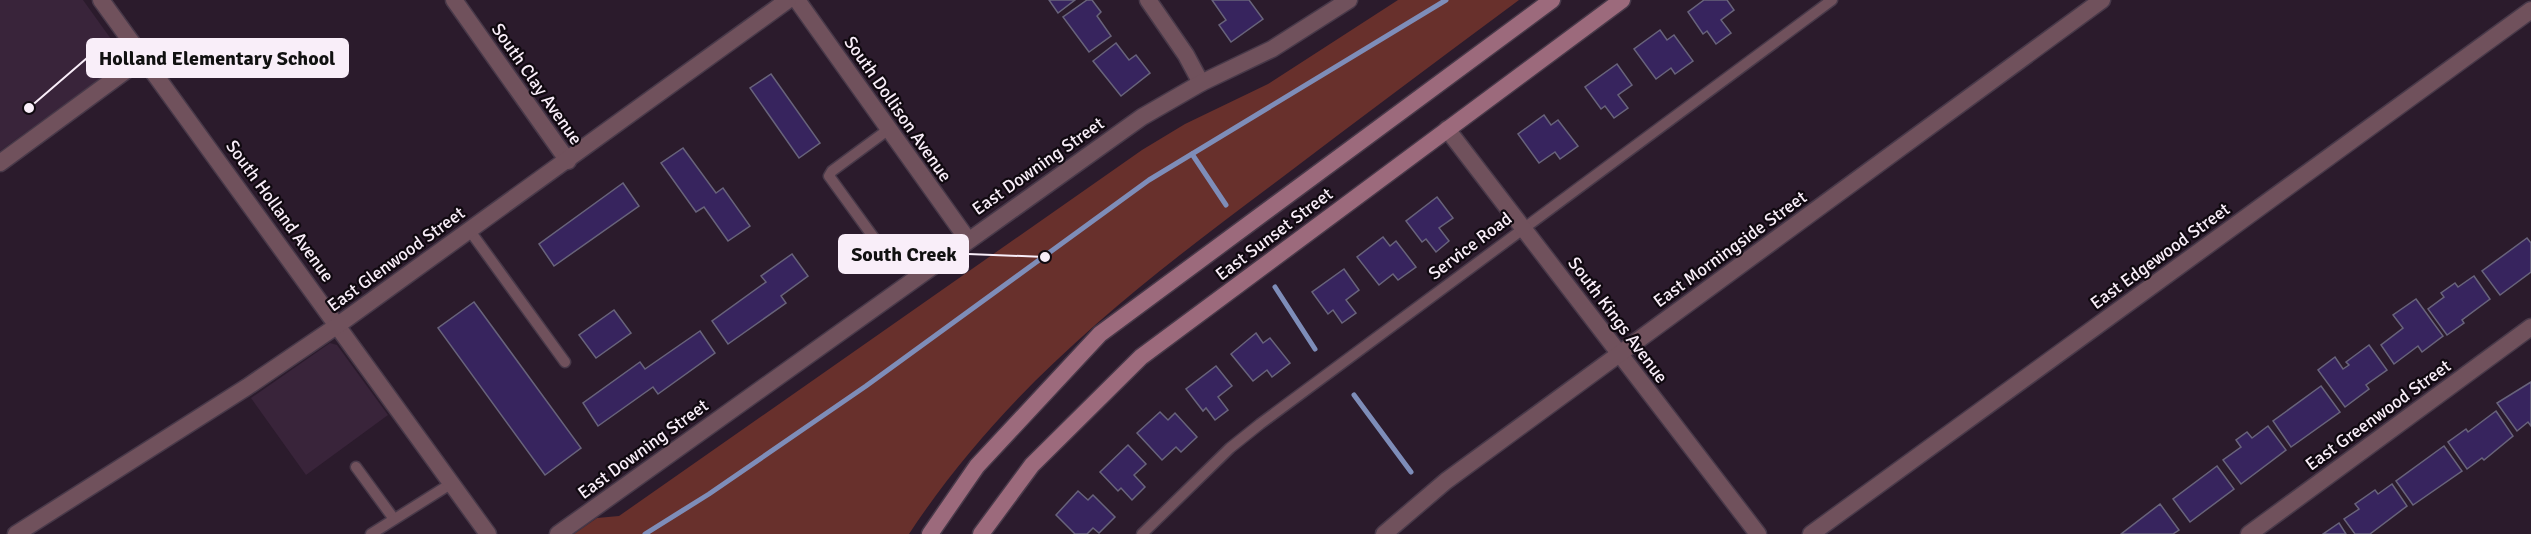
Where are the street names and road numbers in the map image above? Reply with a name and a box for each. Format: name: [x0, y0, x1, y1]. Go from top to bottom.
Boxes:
street label: South Clay Avenue: [487, 19, 587, 149]
street label: South Dollison Avenue: [839, 32, 957, 186]
street label: East Downing Street: [968, 112, 1108, 220]
street label: South Holland Avenue: [221, 136, 339, 286]
street label: East Sunset Street: [1211, 183, 1337, 285]
street label: East Morningside Street: [1649, 186, 1811, 312]
street label: East Edgewood Street: [2086, 198, 2234, 314]
street label: East Glenwood Street: [323, 202, 469, 316]
street label: Service Road: [1424, 207, 1516, 285]
street label: South Kings Avenue: [1563, 253, 1673, 387]
street label: East Greenwood Street: [2301, 355, 2455, 475]
street label: East Downing Street: [573, 394, 713, 504]

